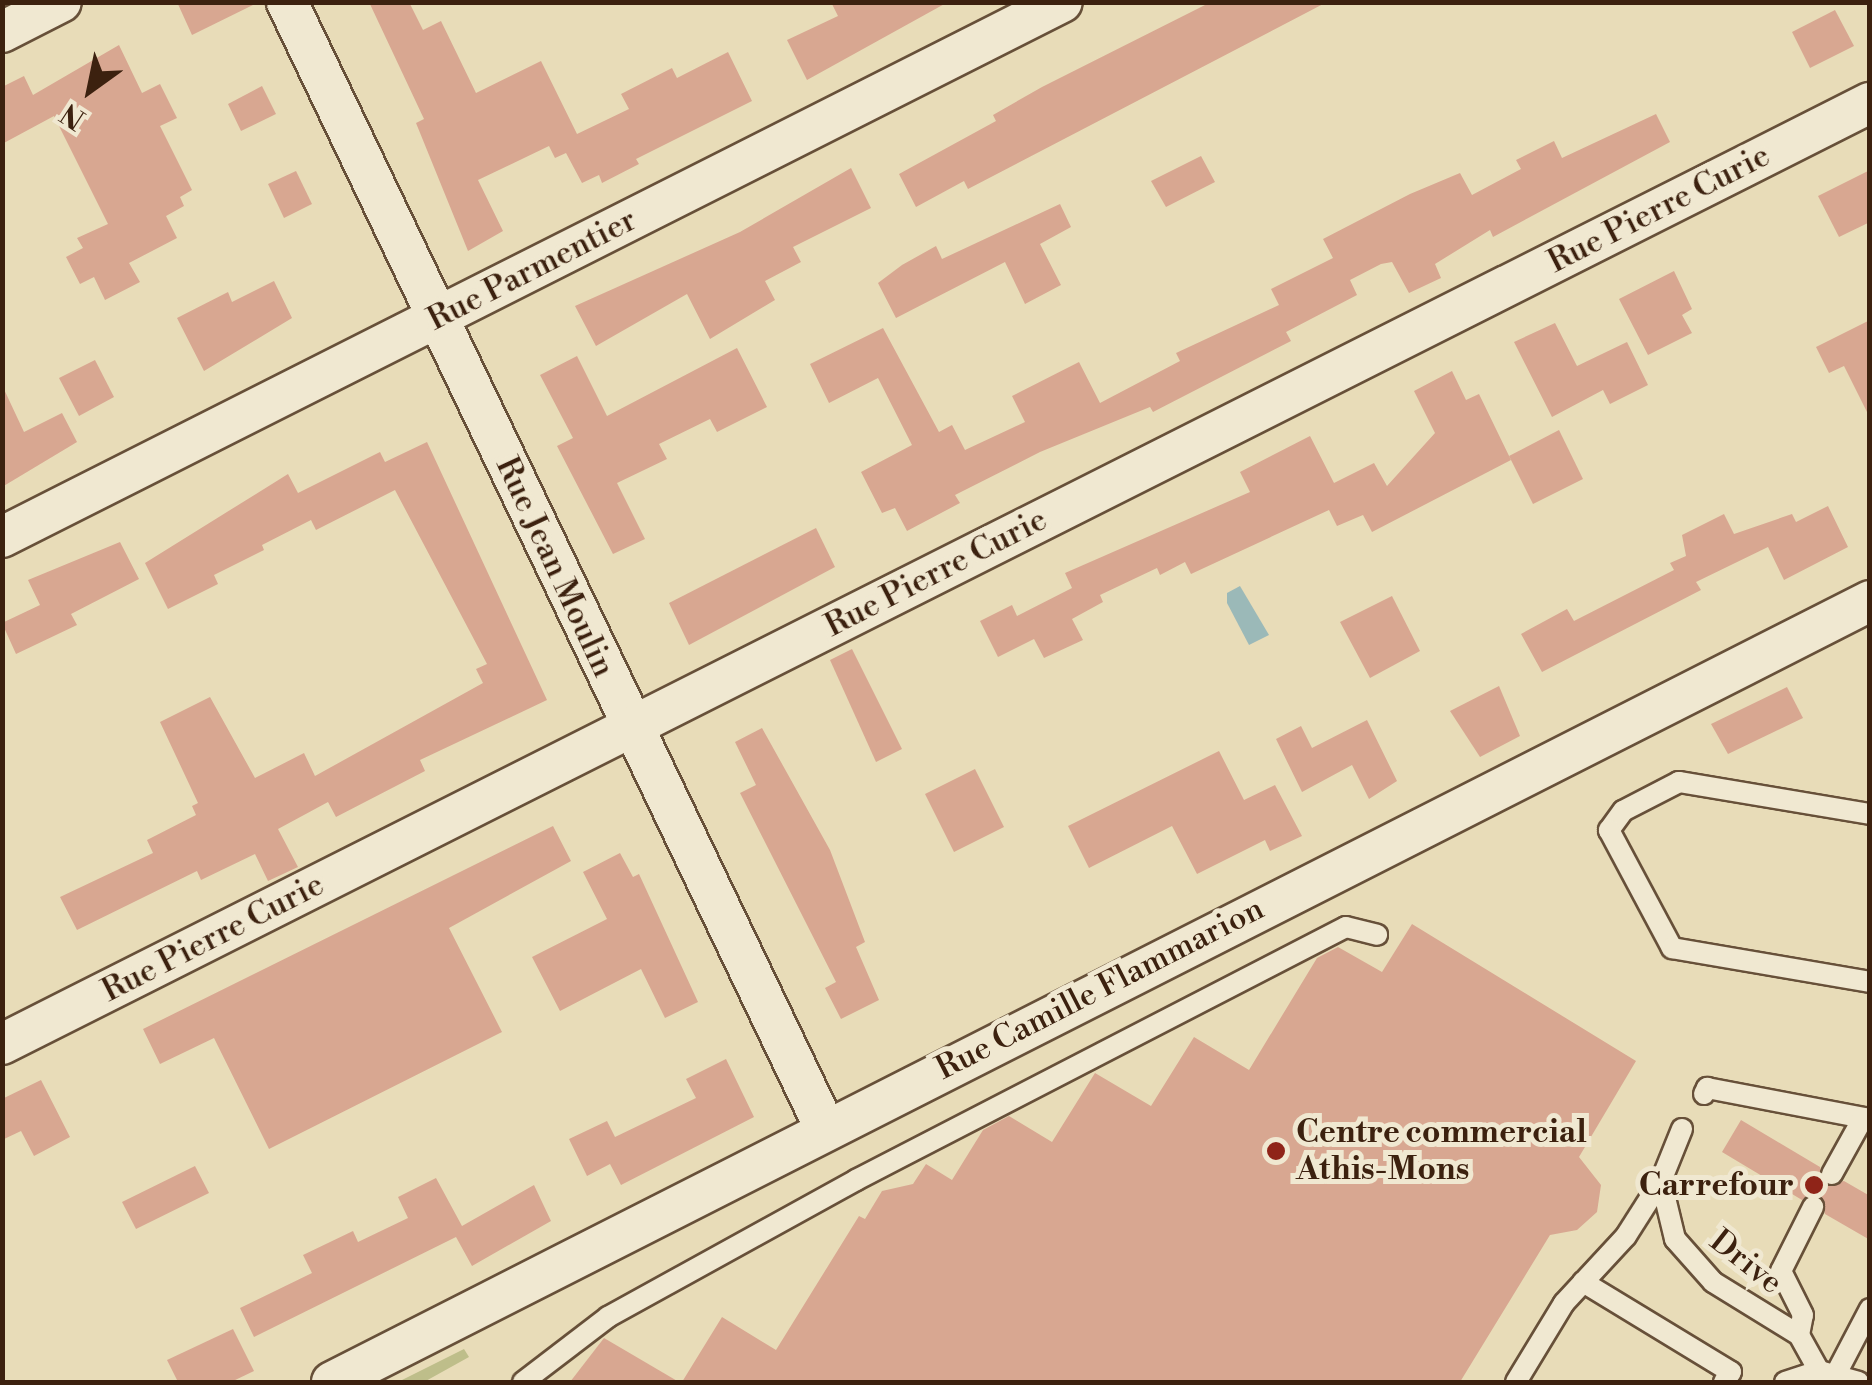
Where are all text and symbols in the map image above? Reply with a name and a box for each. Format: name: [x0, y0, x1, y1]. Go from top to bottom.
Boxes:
north arrow: [40, 40, 140, 140]
text: N: [55, 95, 92, 136]
street label: Rue Pierre Curie: [1542, 137, 1776, 281]
street label: Rue Parmentier: [421, 201, 643, 339]
street label: Rue Jean Moulin: [487, 451, 623, 683]
street label: Rue Pierre Curie: [819, 501, 1053, 645]
street label: Rue Pierre Curie: [96, 866, 330, 1010]
street label: Rue Camille Flammarion: [930, 890, 1270, 1088]
place label: Centre commercial Athis-Mons: [1296, 1114, 1587, 1189]
marker: Centre commercial Athis-Mons: [1265, 1140, 1287, 1162]
place label: Carrefour: [1639, 1166, 1794, 1204]
marker: Carrefour: [1803, 1174, 1825, 1196]
street label: Drive: [1702, 1222, 1790, 1302]

